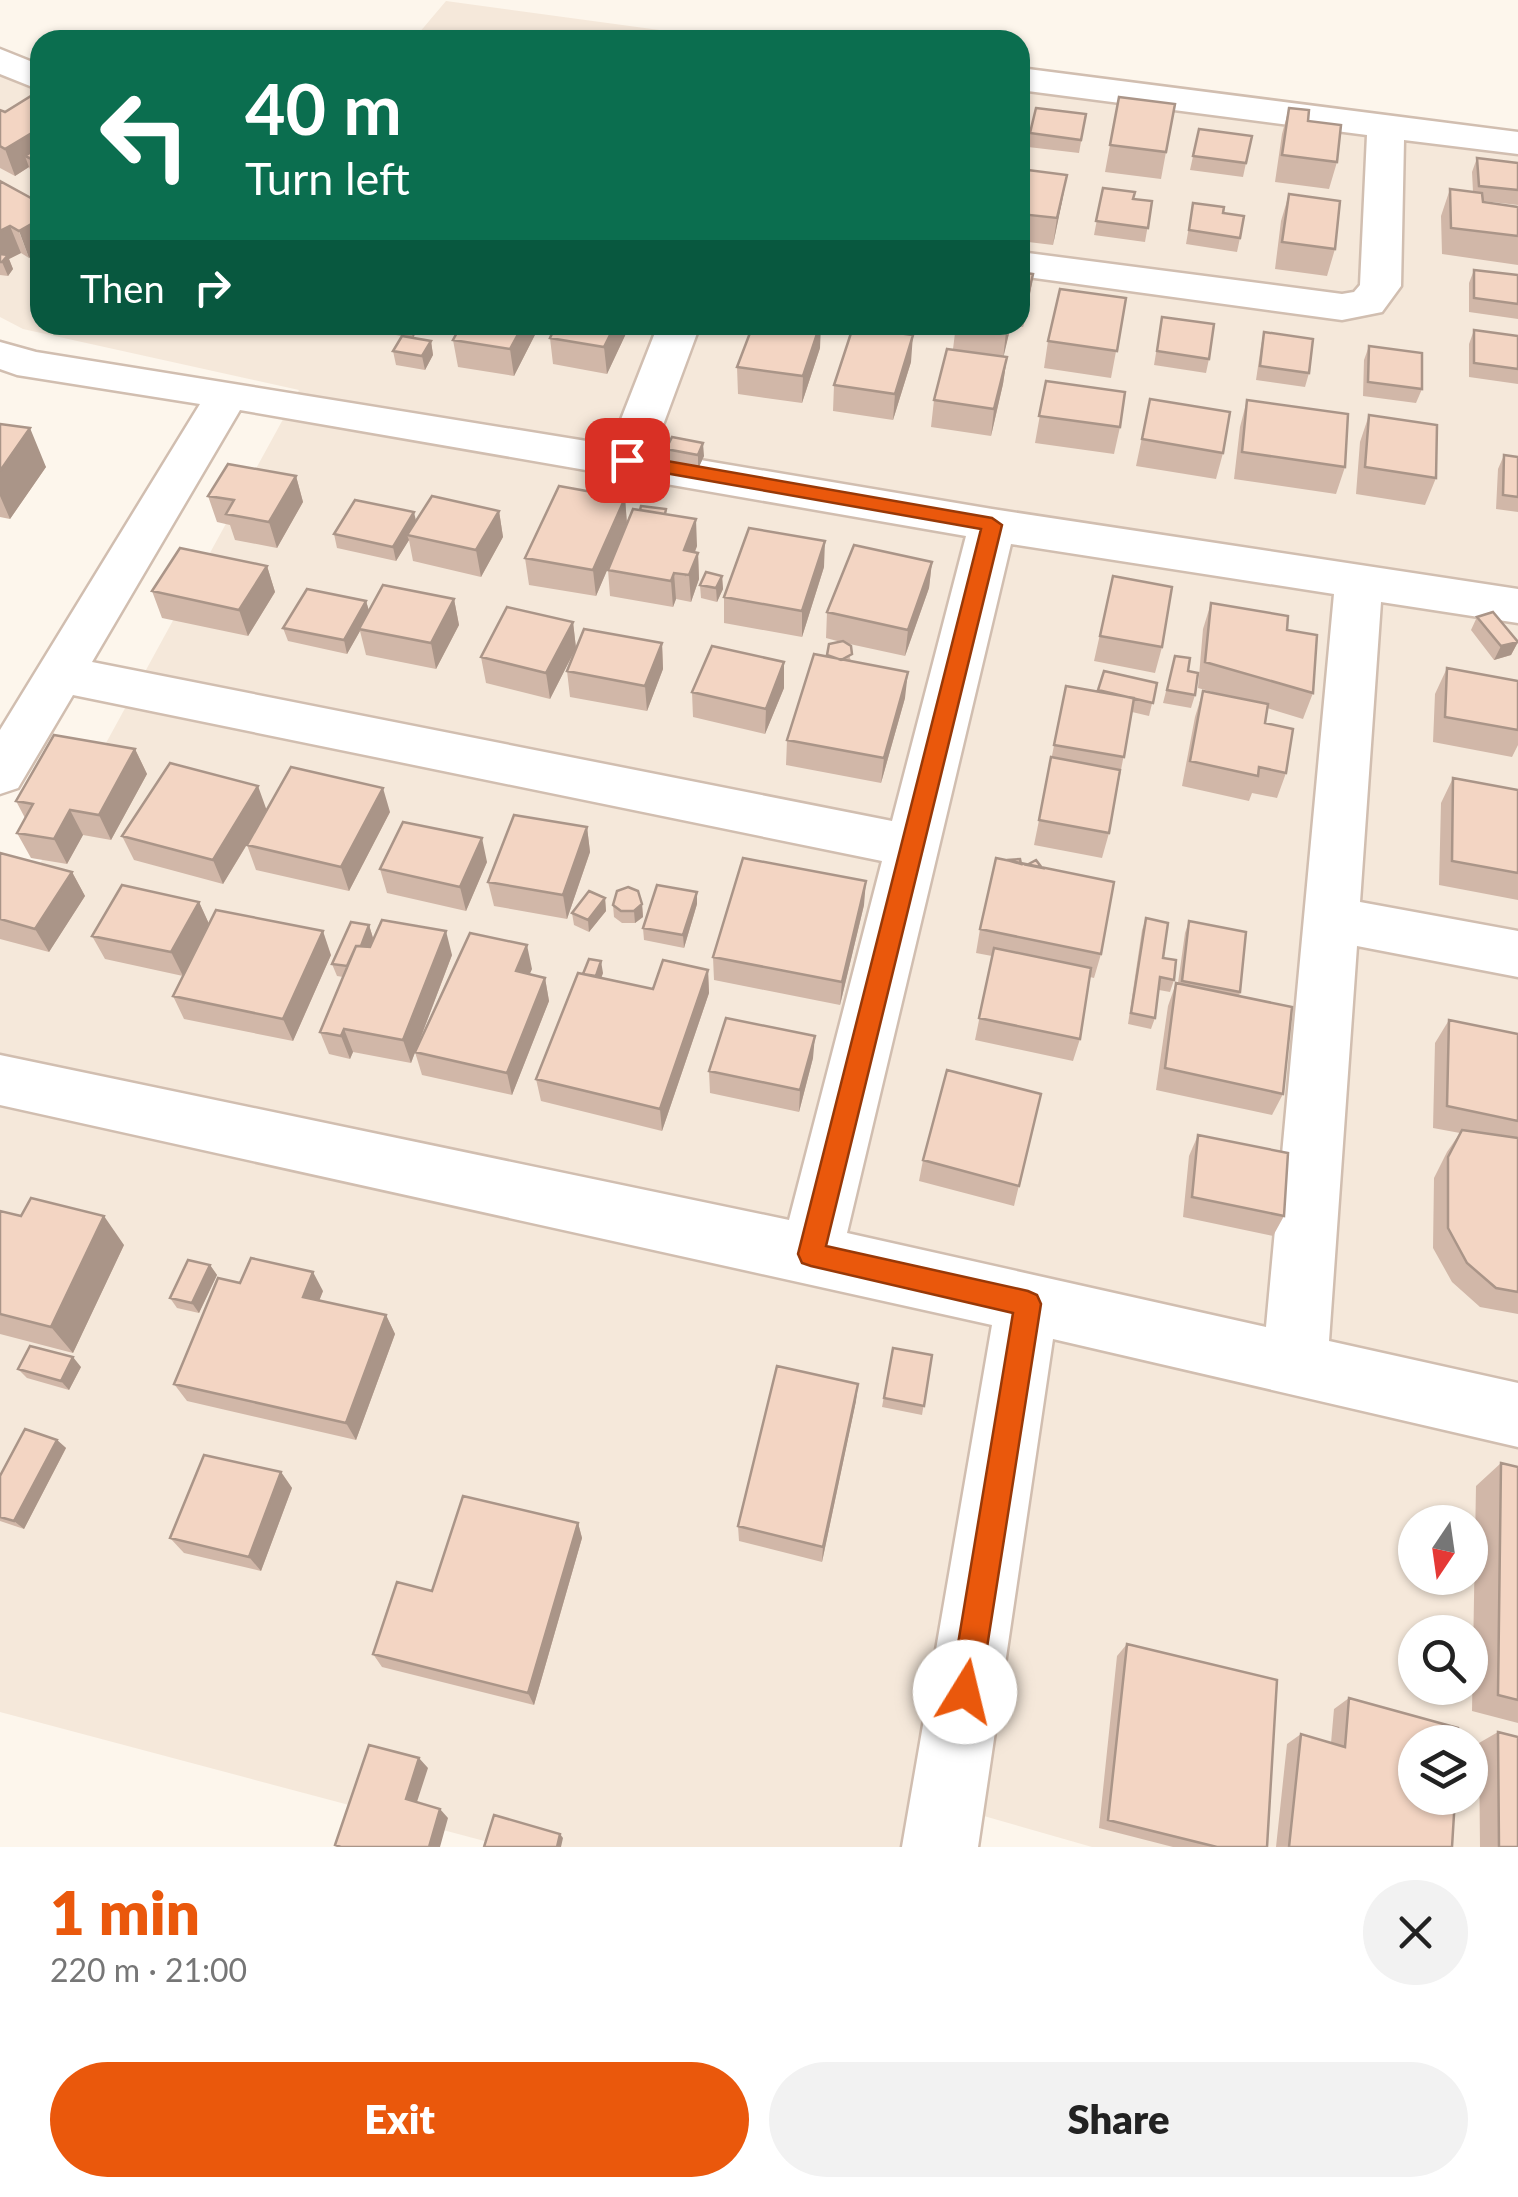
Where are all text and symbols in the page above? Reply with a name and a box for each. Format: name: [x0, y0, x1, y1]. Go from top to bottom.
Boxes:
text: 40 m: [245, 66, 402, 150]
icon: left: [80, 70, 210, 200]
text: Turn left: [245, 151, 410, 205]
icon: right: [185, 260, 240, 315]
text: Then: [80, 265, 165, 311]
pin: [585, 418, 670, 503]
icon: arrive: [600, 433, 655, 488]
north arrow: [1398, 1505, 1488, 1595]
map controls: [1398, 1505, 1488, 1815]
button: search: [1398, 1615, 1488, 1705]
position arrow: [913, 1640, 1017, 1744]
button: layers: [1398, 1725, 1488, 1815]
text: 1 min: [50, 1876, 200, 1948]
button: close: [1363, 1880, 1468, 1985]
text: 220 m · 21:00: [50, 1950, 247, 1989]
button: Exit: [50, 2062, 749, 2177]
button: Share: [769, 2062, 1468, 2177]

